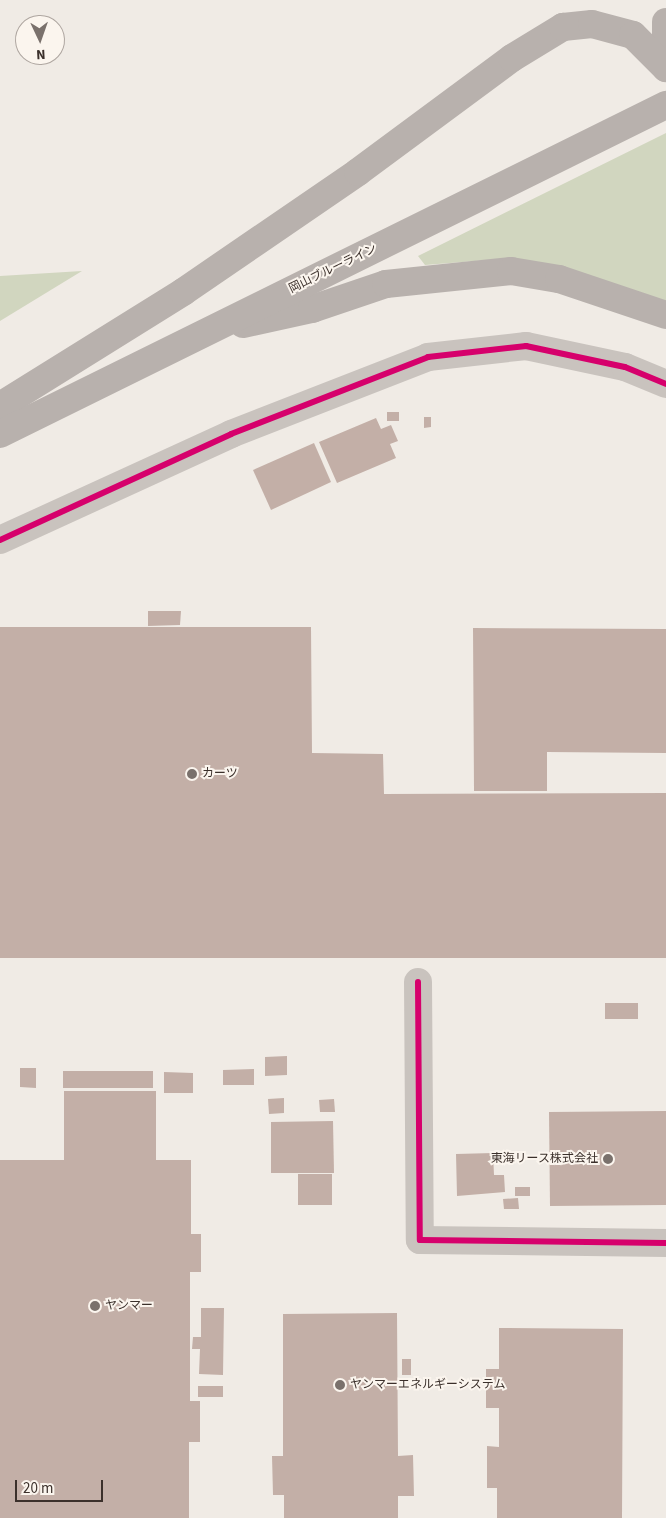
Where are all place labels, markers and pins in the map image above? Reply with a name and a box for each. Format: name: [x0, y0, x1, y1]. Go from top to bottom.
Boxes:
place label: カーツ: [202, 767, 238, 781]
marker: カーツ: [186, 768, 198, 780]
place label: 東海リース株式会社: [490, 1152, 598, 1166]
marker: 東海リース株式会社: [602, 1153, 614, 1165]
place label: ヤンマー: [105, 1299, 153, 1313]
marker: ヤンマー: [89, 1300, 101, 1312]
place label: ヤンマーエネルギーシステム: [350, 1378, 506, 1392]
marker: ヤンマーエネルギーシステム: [334, 1379, 346, 1391]

